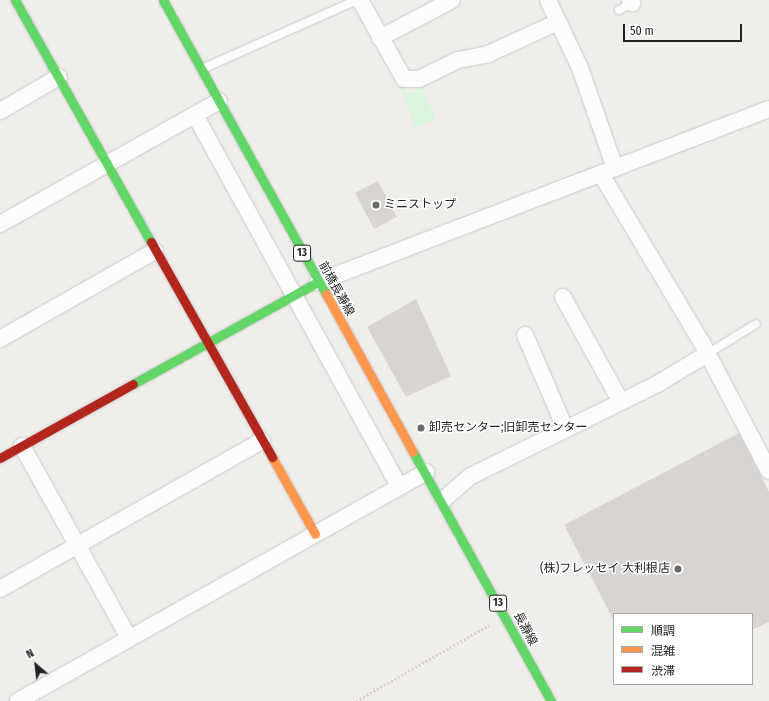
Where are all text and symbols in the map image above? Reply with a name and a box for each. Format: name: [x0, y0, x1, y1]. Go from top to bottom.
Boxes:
scale bar: [625, 16, 744, 42]
text: 50 m: [630, 24, 654, 38]
place label: ミニストップ: [384, 198, 456, 212]
marker: ミニストップ: [371, 200, 381, 210]
road number: 13: [293, 244, 311, 262]
street label: 前橋長瀞線: [315, 259, 357, 319]
place label: 卸売センター;旧卸売センター: [429, 421, 588, 435]
marker: 卸売センター;旧卸売センター: [416, 423, 426, 433]
place label: (株)フレッセイ 大利根店: [540, 562, 670, 576]
marker: (株)フレッセイ 大利根店: [673, 564, 683, 574]
road number: 13: [489, 594, 507, 612]
street label: 長瀞線: [510, 610, 540, 648]
legend: [613, 613, 753, 685]
text: 順調: [651, 624, 675, 638]
text: 混雑: [651, 644, 675, 658]
north arrow: [16, 645, 56, 685]
text: N: [24, 647, 36, 661]
text: 渋滞: [651, 664, 675, 678]

